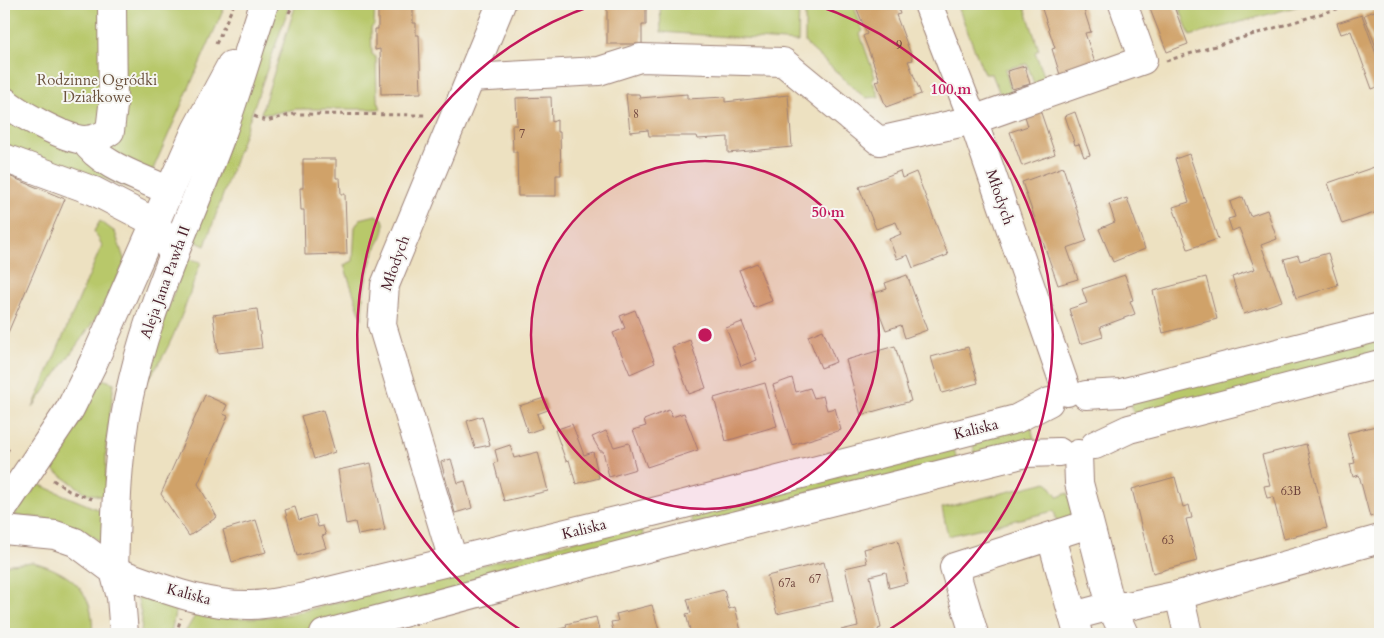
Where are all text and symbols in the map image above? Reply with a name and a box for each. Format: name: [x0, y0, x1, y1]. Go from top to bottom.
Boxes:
house number: 9: [896, 37, 902, 53]
park label: Rodzinne Ogródki Działkowe: [37, 70, 157, 107]
text: 100 m: [931, 79, 972, 99]
house number: 8: [633, 106, 639, 122]
house number: 7: [519, 126, 525, 142]
street label: Młodych: [981, 167, 1019, 228]
text: 50 m: [811, 202, 845, 222]
street label: Aleja Jana Pawła II: [135, 223, 195, 341]
street label: Młodych: [376, 232, 414, 293]
centre of rings: [696, 326, 714, 344]
street label: Kaliska: [952, 414, 1001, 444]
house number: 63B: [1281, 483, 1301, 499]
street label: Kaliska: [560, 514, 609, 544]
house number: 63: [1162, 532, 1174, 548]
house number: 67: [809, 571, 821, 587]
house number: 67a: [778, 575, 797, 591]
street label: Kaliska: [165, 578, 214, 610]

